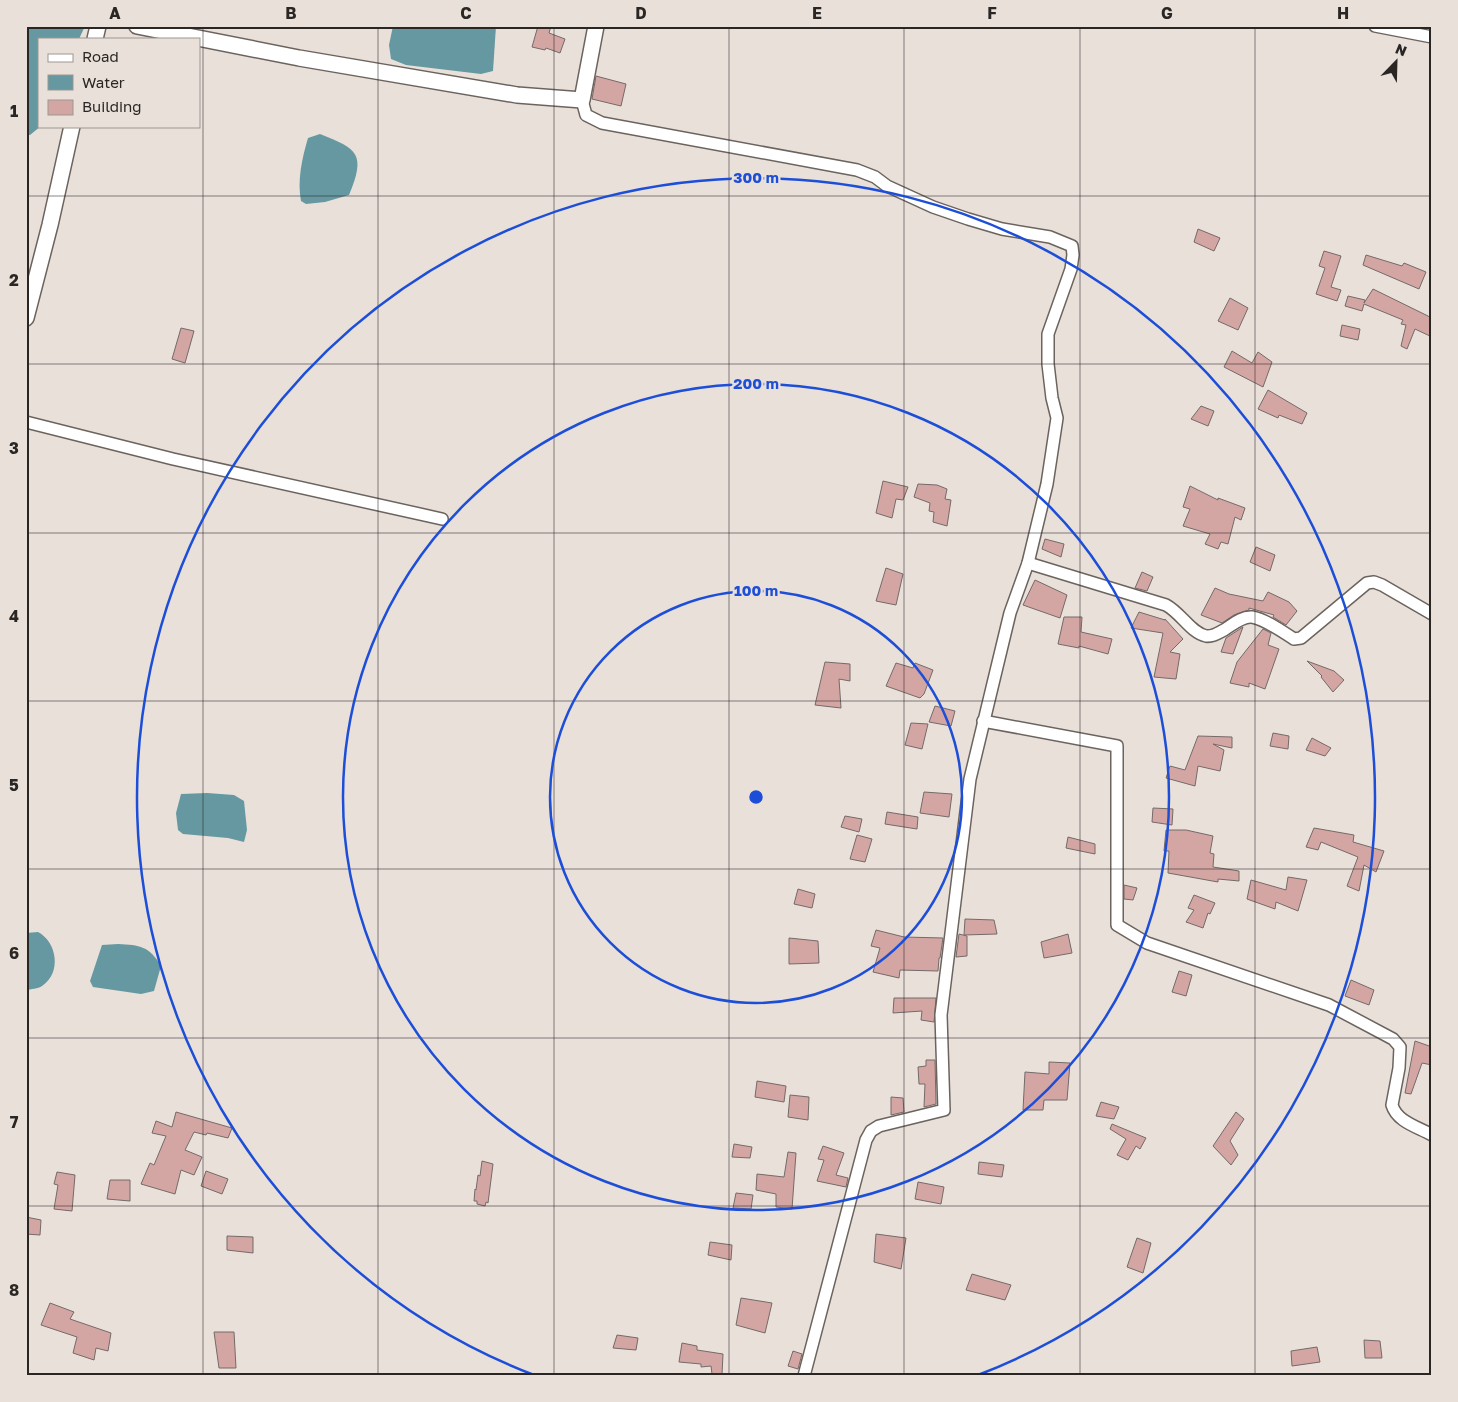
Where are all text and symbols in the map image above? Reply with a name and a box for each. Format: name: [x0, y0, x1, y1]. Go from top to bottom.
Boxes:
text: A: [109, 3, 121, 23]
text: B: [285, 3, 297, 23]
text: C: [460, 3, 472, 23]
text: D: [635, 3, 647, 23]
text: E: [812, 3, 822, 23]
text: F: [987, 3, 997, 23]
text: G: [1161, 3, 1173, 23]
text: H: [1337, 3, 1349, 23]
legend: [38, 38, 200, 128]
north arrow: [1370, 38, 1420, 88]
text: N: [1393, 40, 1409, 59]
text: Road: [82, 47, 119, 65]
text: Water: [82, 73, 125, 91]
text: Building: [82, 97, 142, 115]
text: 1: [10, 101, 18, 121]
text: 300 m: [733, 168, 779, 186]
text: 2: [9, 270, 19, 290]
text: 200 m: [733, 374, 779, 392]
text: 3: [9, 438, 19, 458]
text: 100 m: [734, 581, 778, 599]
text: 4: [9, 606, 19, 626]
text: 5: [9, 775, 19, 795]
centre of rings: [747, 788, 765, 806]
text: 6: [9, 943, 19, 963]
text: 7: [10, 1112, 19, 1132]
text: 8: [9, 1280, 19, 1300]

